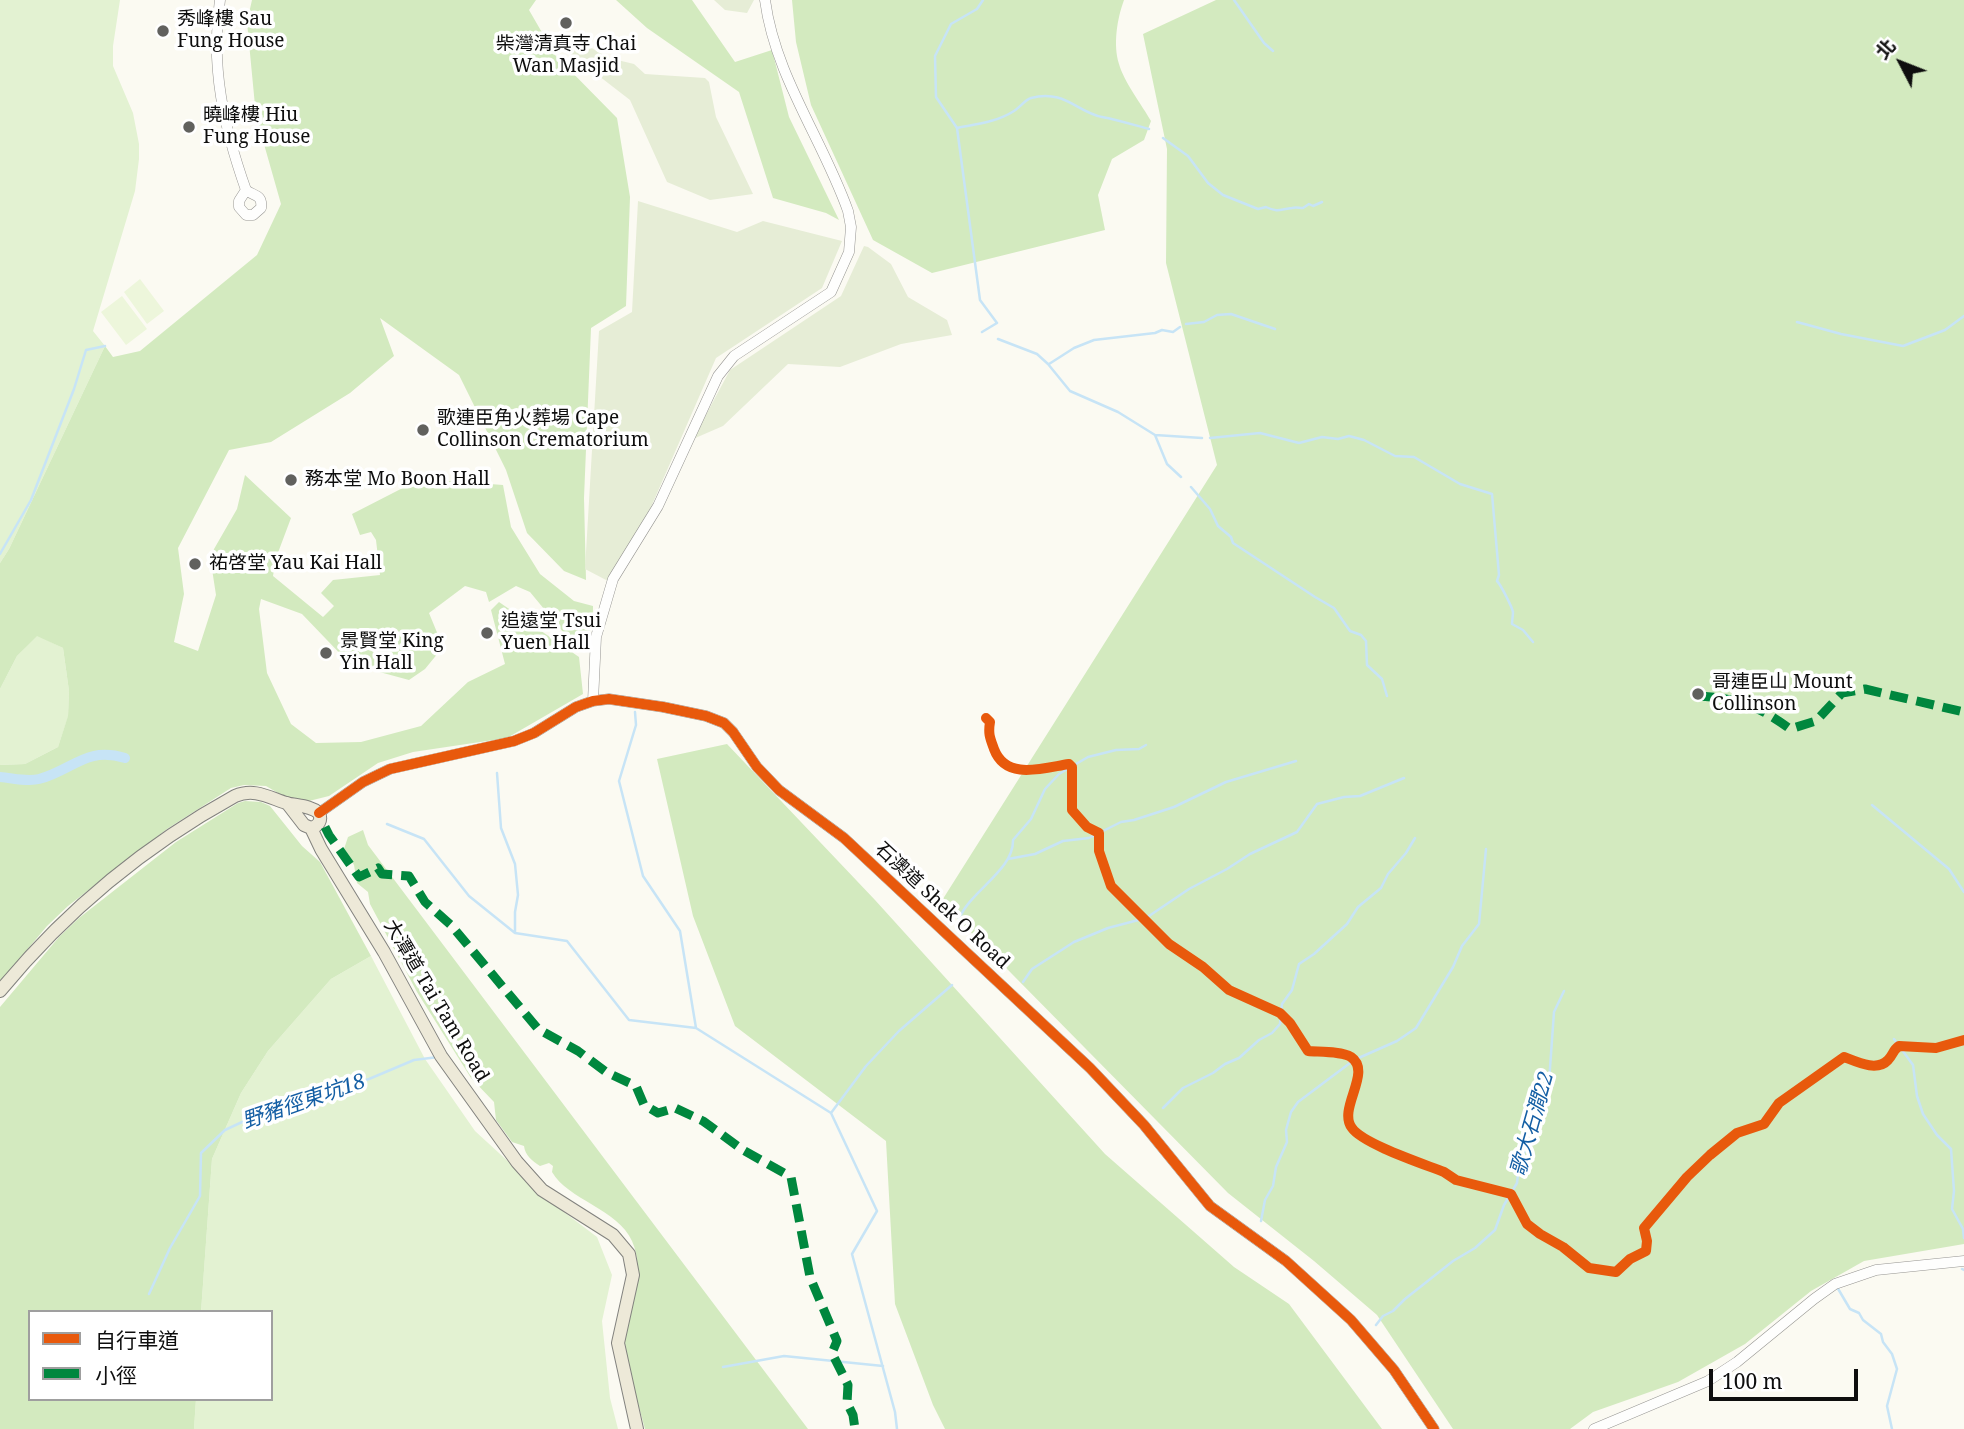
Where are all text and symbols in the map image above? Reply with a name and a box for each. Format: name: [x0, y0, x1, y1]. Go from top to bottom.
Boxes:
place label: 秀峰樓 Sau Fung House: [177, 9, 285, 53]
marker: 柴灣清真寺 Chai Wan Masjid: [558, 15, 574, 31]
marker: 秀峰樓 Sau Fung House: [155, 23, 171, 39]
north arrow: [1866, 28, 1936, 98]
text: 北: [1869, 33, 1901, 65]
place label: 柴灣清真寺 Chai Wan Masjid: [496, 34, 636, 78]
place label: 曉峰樓 Hiu Fung House: [203, 105, 311, 149]
marker: 曉峰樓 Hiu Fung House: [181, 119, 197, 135]
place label: 歌連臣角火葬場 Cape Collinson Crematorium: [437, 408, 649, 452]
marker: 歌連臣角火葬場 Cape Collinson Crematorium: [415, 422, 431, 438]
place label: 務本堂 Mo Boon Hall: [305, 469, 490, 491]
marker: 務本堂 Mo Boon Hall: [283, 472, 299, 488]
place label: 祐啓堂 Yau Kai Hall: [209, 553, 382, 575]
marker: 祐啓堂 Yau Kai Hall: [187, 556, 203, 572]
place label: 追遠堂 Tsui Yuen Hall: [501, 611, 601, 655]
marker: 追遠堂 Tsui Yuen Hall: [479, 625, 495, 641]
place label: 景賢堂 King Yin Hall: [340, 631, 444, 675]
marker: 景賢堂 King Yin Hall: [318, 645, 334, 661]
place label: 哥連臣山 Mount Collinson: [1712, 672, 1853, 716]
marker: 哥連臣山 Mount Collinson: [1690, 686, 1706, 702]
street label: 石澳道 Shek O Road: [870, 838, 1014, 974]
street label: 大潭道 Tai Tam Road: [379, 916, 493, 1086]
water label: 野豬徑東坑18: [239, 1069, 369, 1135]
water label: 歌大石澗22: [1506, 1069, 1560, 1179]
legend: [28, 1310, 273, 1401]
text: 自行車道: [95, 1326, 179, 1354]
scale bar: [1712, 1356, 1861, 1400]
text: 小徑: [95, 1361, 137, 1389]
text: 100 m: [1722, 1367, 1783, 1395]

